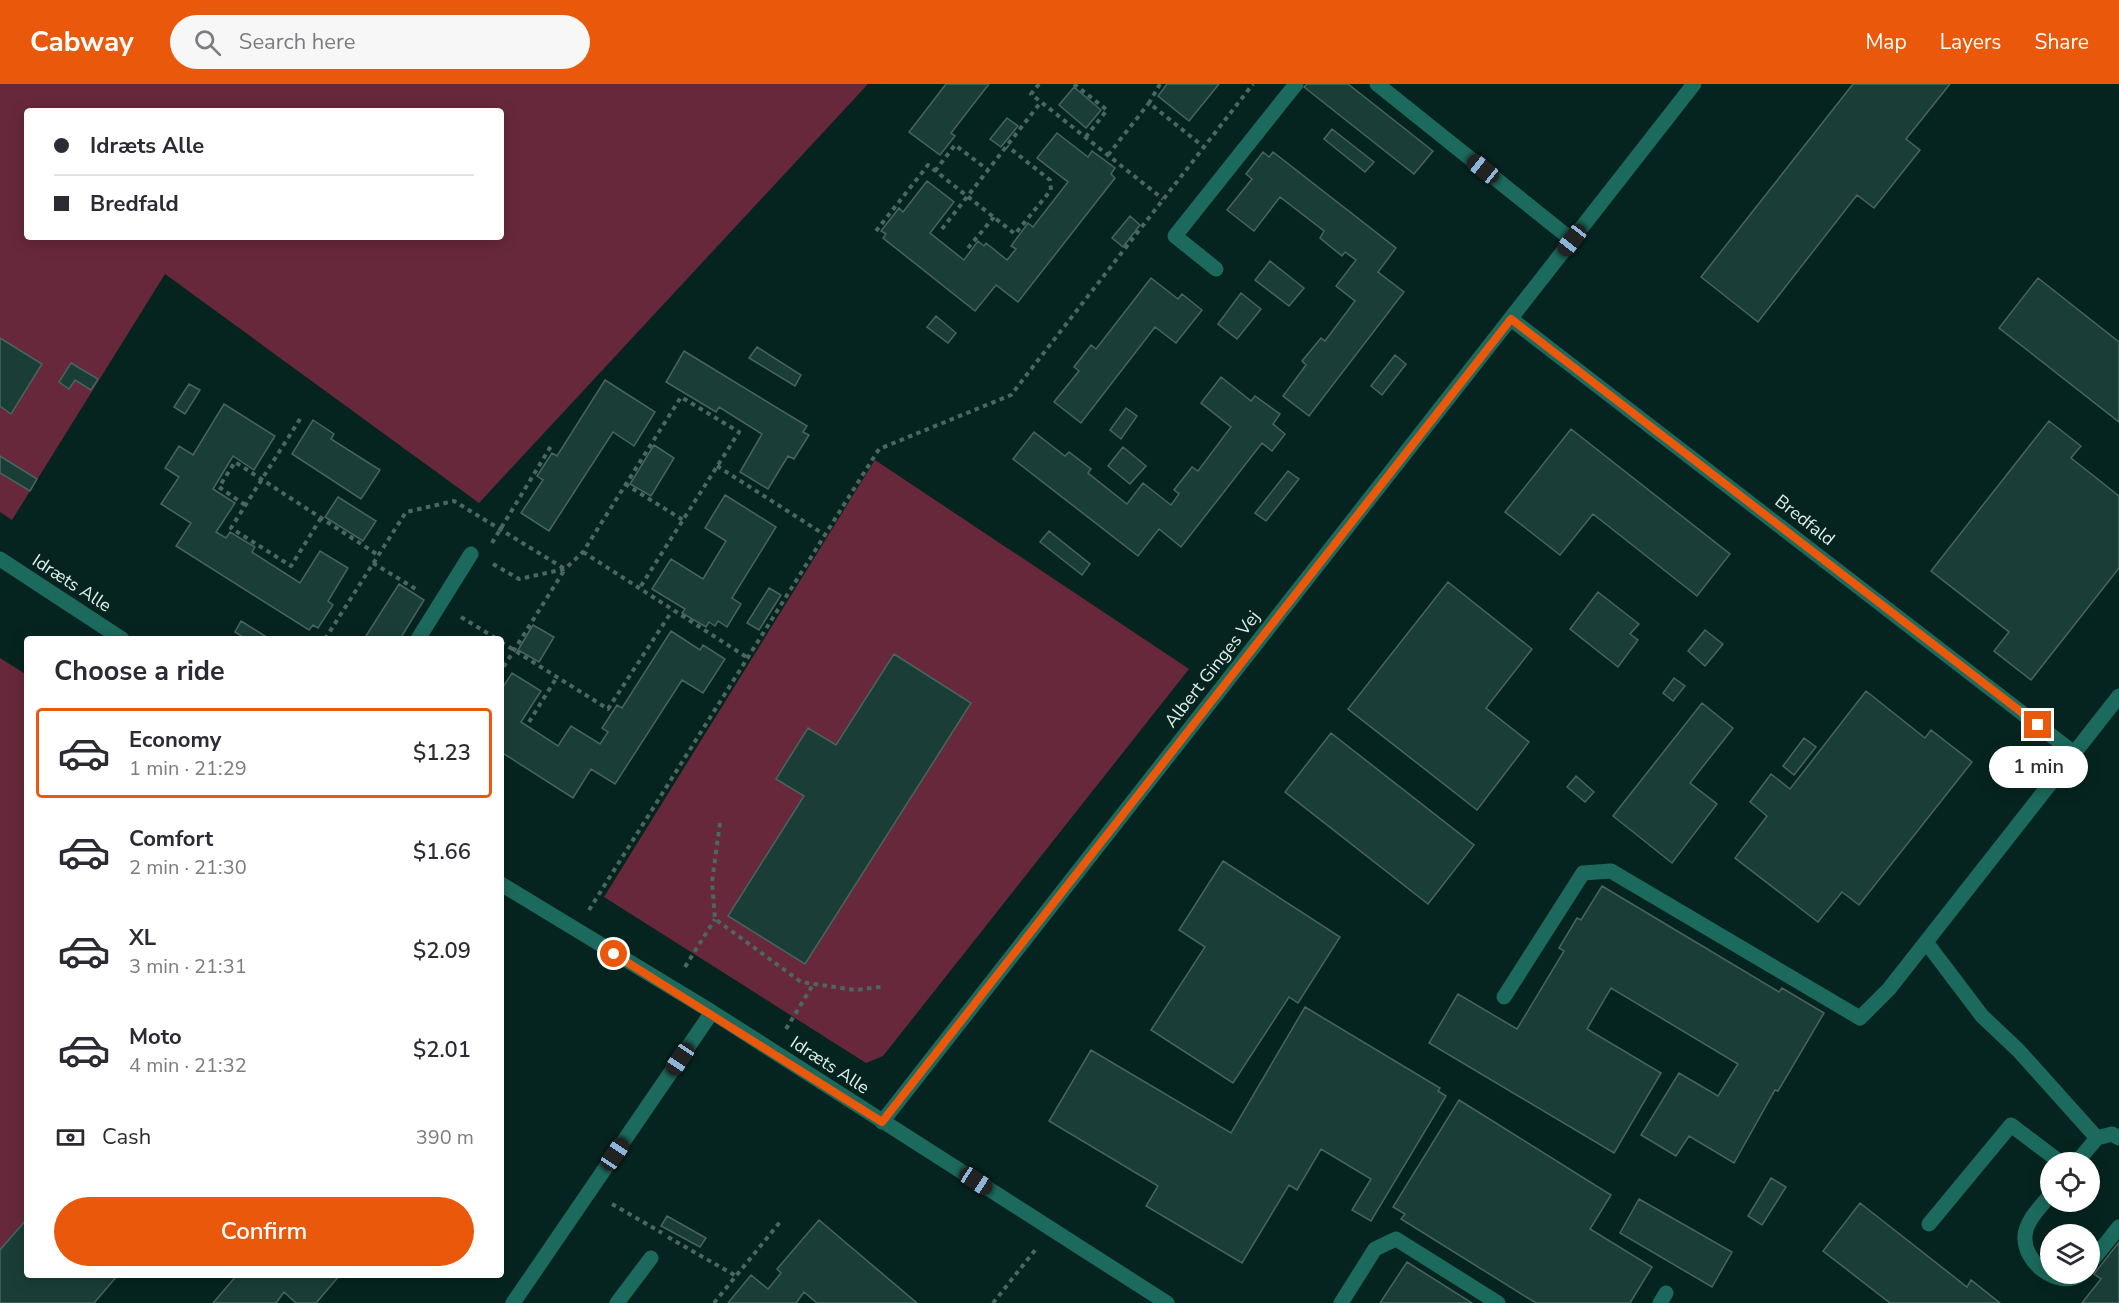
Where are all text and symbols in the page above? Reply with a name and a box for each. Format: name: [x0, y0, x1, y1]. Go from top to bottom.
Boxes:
search box: [170, 15, 590, 69]
text: Cabway: [30, 23, 134, 61]
icon: search: [191, 26, 224, 59]
text: Search here: [239, 27, 355, 57]
text: Map: [1865, 28, 1907, 56]
text: Layers: [1940, 28, 2001, 56]
text: Share: [2034, 28, 2089, 56]
text: Idræts Alle: [90, 131, 204, 161]
car: [1463, 151, 1503, 187]
text: Bredfald: [90, 189, 179, 219]
car: [1554, 220, 1590, 260]
street label: Bredfald: [1770, 489, 1840, 551]
street label: Idræts Alle: [28, 548, 116, 618]
street label: Albert Ginges Vej: [1159, 605, 1265, 733]
text: Choose a ride: [54, 653, 225, 690]
route end: [2024, 711, 2051, 738]
text: Economy: [129, 725, 221, 755]
icon: car: [57, 726, 111, 780]
text: $1.23: [413, 738, 471, 768]
callout: 1 min: [1988, 746, 2088, 788]
text: 1 min: [2013, 753, 2064, 780]
text: 1 min · 21:29: [129, 755, 247, 782]
text: Comfort: [129, 824, 213, 854]
icon: car: [57, 825, 111, 879]
text: $1.66: [413, 837, 471, 867]
text: 2 min · 21:30: [129, 854, 247, 881]
text: XL: [129, 923, 156, 953]
icon: car: [57, 924, 111, 978]
text: $2.09: [413, 936, 471, 966]
route start: [600, 940, 627, 967]
text: 3 min · 21:31: [129, 953, 247, 980]
text: Moto: [129, 1022, 182, 1052]
icon: car: [57, 1023, 111, 1077]
street label: Idræts Alle: [786, 1030, 874, 1100]
text: $2.01: [413, 1035, 471, 1065]
car: [662, 1039, 698, 1079]
text: 4 min · 21:32: [129, 1052, 247, 1079]
icon: cash: [54, 1121, 87, 1154]
text: Cash: [102, 1122, 151, 1152]
text: 390 m: [416, 1124, 474, 1151]
car: [597, 1134, 633, 1174]
map controls: [2040, 1152, 2100, 1284]
button: locate: [2040, 1152, 2100, 1212]
car: [956, 1164, 996, 1198]
button: Confirm: [54, 1197, 474, 1266]
button: layers: [2040, 1224, 2100, 1284]

